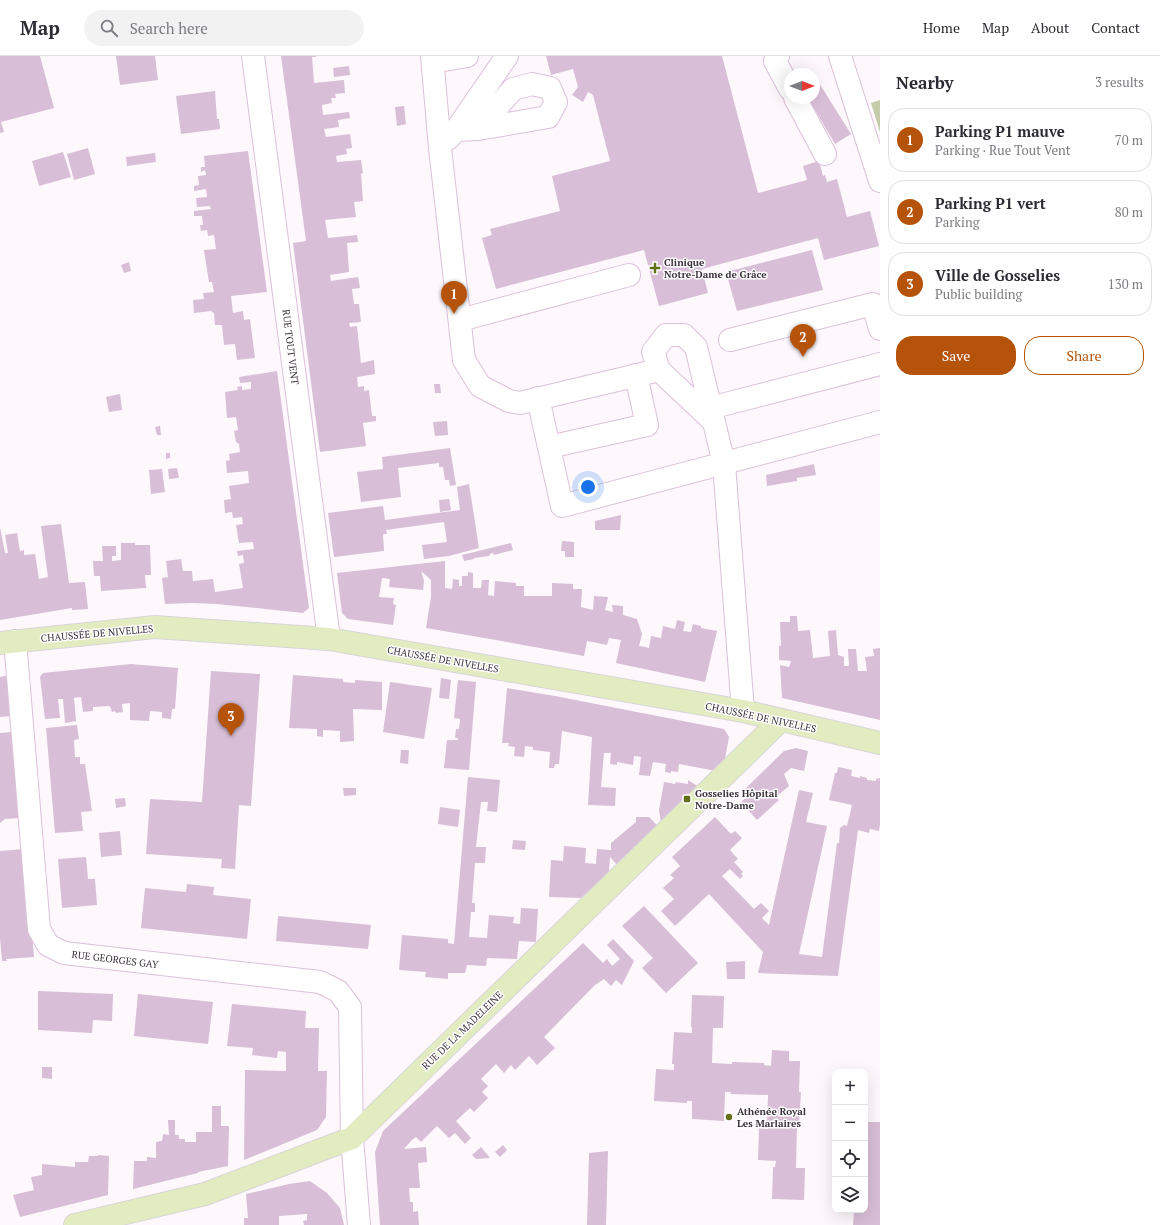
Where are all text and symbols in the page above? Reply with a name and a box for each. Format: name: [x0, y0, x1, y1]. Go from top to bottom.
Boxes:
search box: [84, 10, 364, 46]
text: Map: [20, 15, 60, 40]
icon: search: [98, 17, 120, 39]
text: Search here: [130, 18, 208, 38]
text: Home: [923, 18, 960, 37]
text: Map: [982, 18, 1009, 37]
text: About: [1031, 18, 1069, 37]
text: Contact: [1091, 18, 1140, 37]
north arrow: [784, 68, 820, 104]
text: Nearby: [896, 71, 954, 94]
text: 3 results: [1095, 73, 1144, 91]
text: Parking P1 mauve: [935, 121, 1065, 141]
text: 1: [906, 131, 914, 149]
text: 70 m: [1115, 131, 1143, 149]
text: Parking · Rue Tout Vent: [935, 141, 1071, 159]
text: Parking P1 vert: [935, 193, 1046, 213]
text: 2: [906, 203, 914, 221]
text: 80 m: [1115, 203, 1143, 221]
text: Parking: [935, 213, 979, 231]
place label: Clinique Notre-Dame de Grâce: [664, 256, 767, 281]
marker: Clinique Notre-Dame de Grâce: [649, 262, 661, 274]
text: Ville de Gosselies: [935, 265, 1060, 285]
text: 3: [906, 275, 914, 293]
text: 130 m: [1108, 275, 1143, 293]
pin: 1: [441, 281, 467, 314]
text: Public building: [935, 285, 1022, 303]
street label: RUE TOUT VENT: [279, 309, 302, 386]
pin: 2: [790, 324, 816, 357]
button: Save: [896, 336, 1016, 375]
button: Share: [1024, 336, 1144, 375]
your location: [578, 477, 598, 497]
street label: CHAUSSÉE DE NIVELLES: [40, 622, 154, 645]
street label: CHAUSSÉE DE NIVELLES: [386, 643, 500, 676]
street label: CHAUSSÉE DE NIVELLES: [704, 699, 818, 736]
pin: 3: [218, 703, 244, 736]
place label: Gosselies Hôpital Notre-Dame: [695, 787, 778, 812]
marker: Gosselies Hôpital Notre-Dame: [682, 794, 692, 804]
street label: RUE GEORGES GAY: [71, 948, 160, 971]
street label: RUE DE LA MADELEINE: [419, 988, 506, 1072]
map controls: [832, 1069, 868, 1213]
button: +: [832, 1069, 868, 1105]
place label: Athénée Royal Les Marlaires: [737, 1105, 807, 1130]
button: −: [832, 1105, 868, 1141]
marker: Athénée Royal Les Marlaires: [724, 1112, 734, 1122]
button: locate: [832, 1141, 868, 1177]
button: layers: [832, 1177, 868, 1213]

